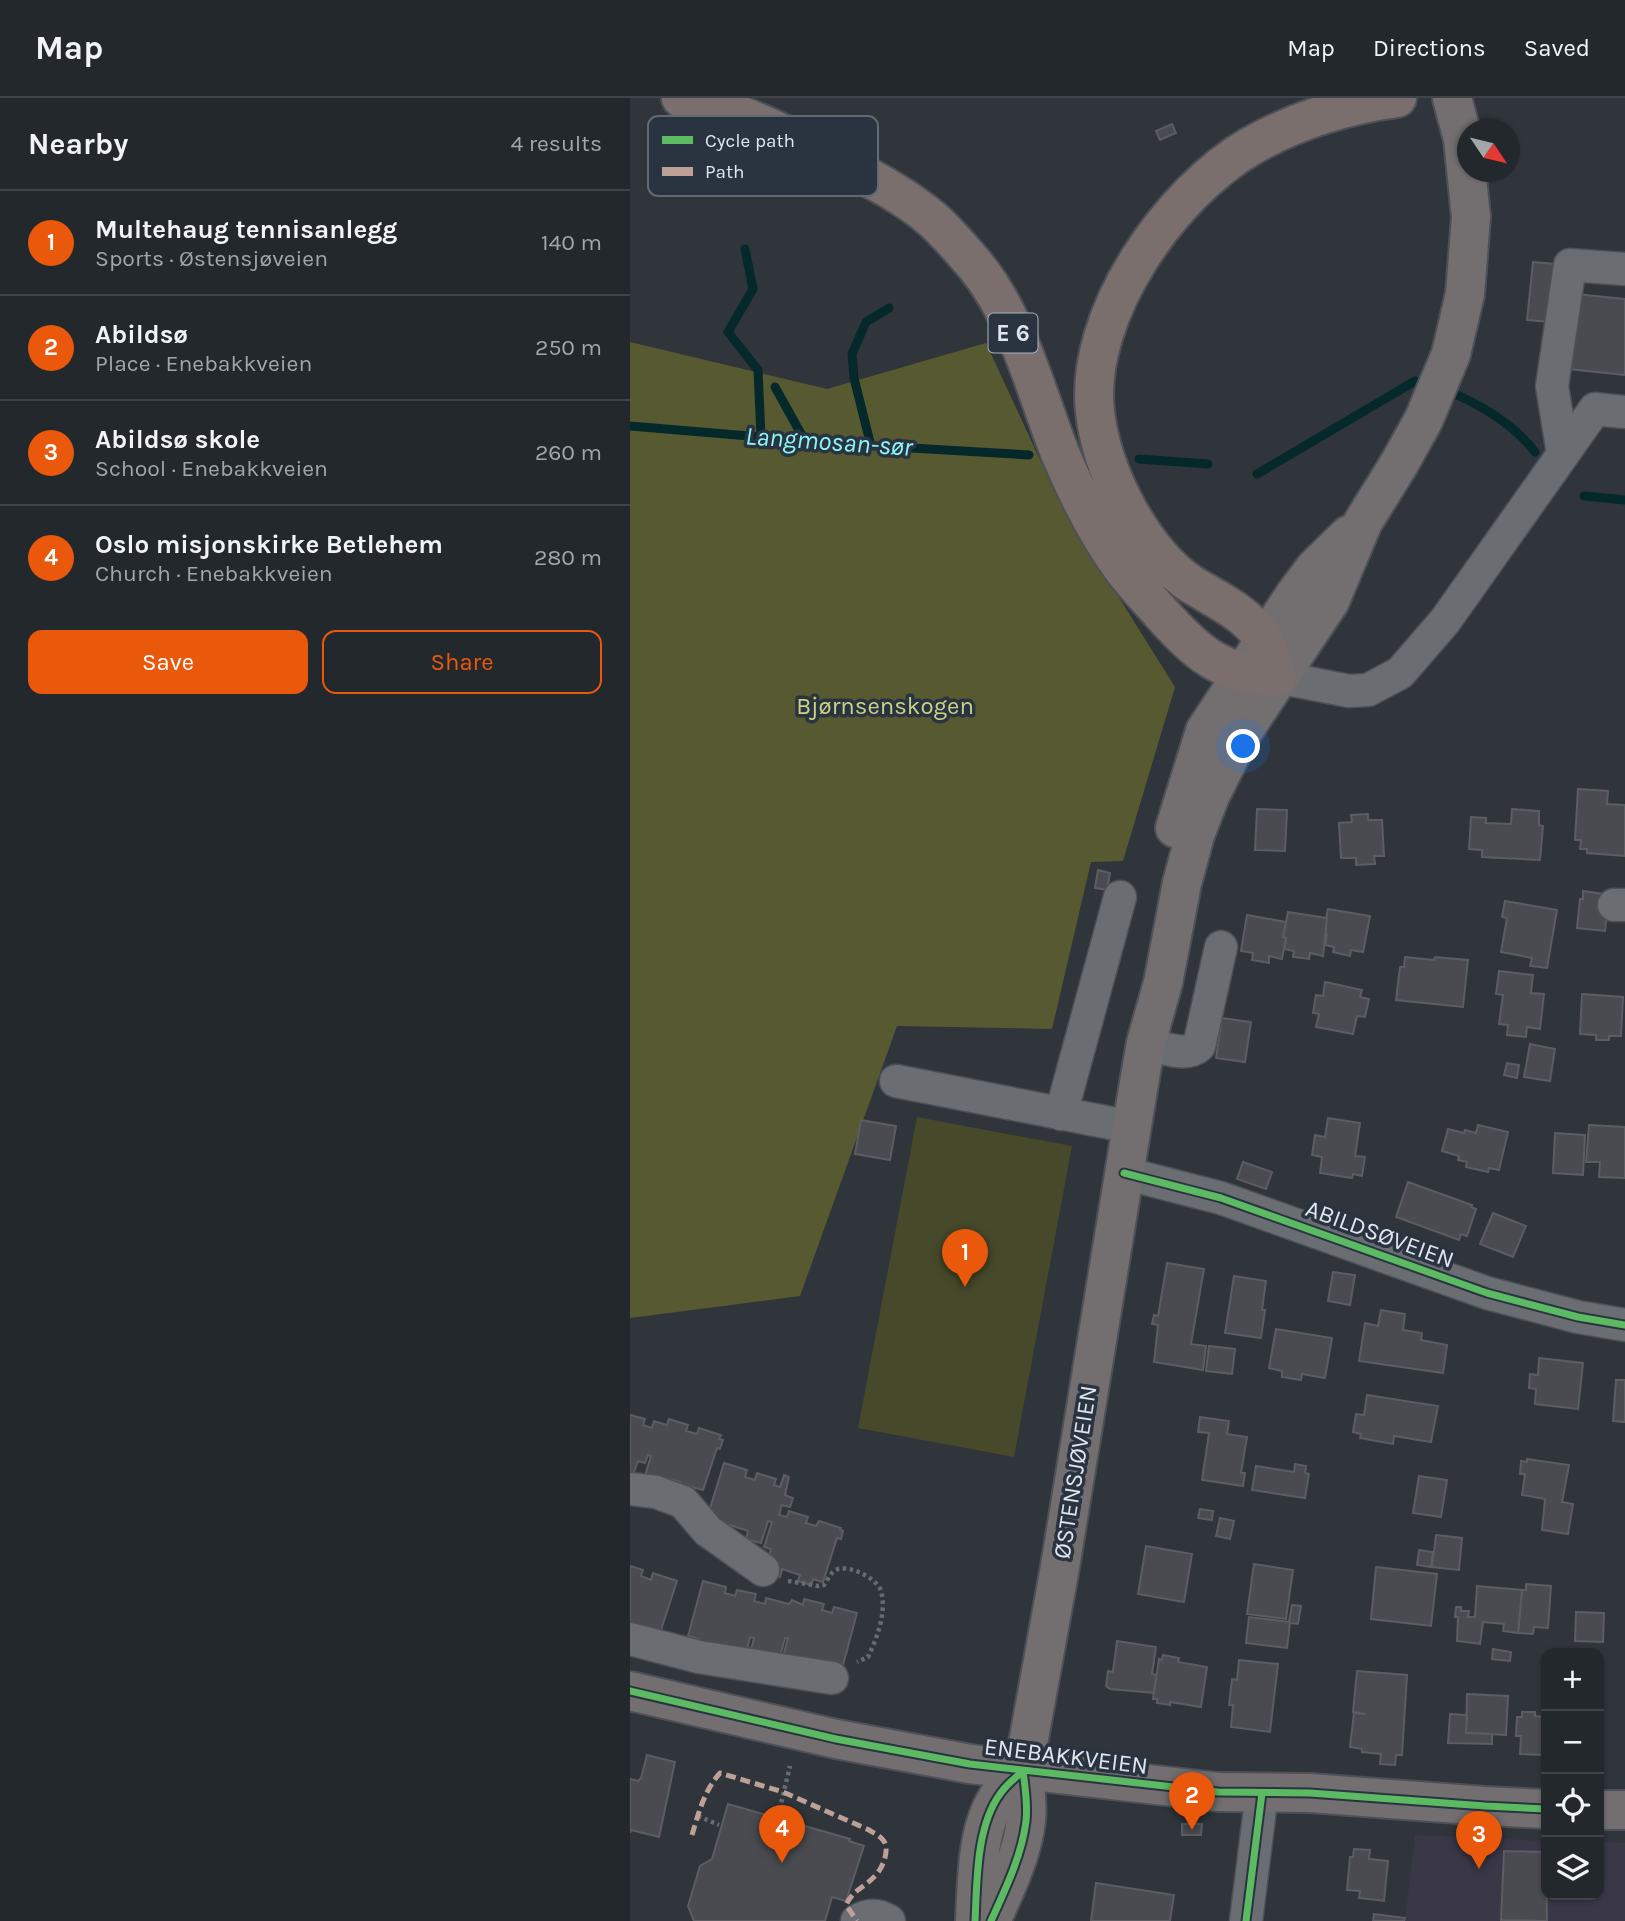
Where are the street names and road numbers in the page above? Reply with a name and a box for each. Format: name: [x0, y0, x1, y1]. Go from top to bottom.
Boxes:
road number: E 6: [988, 314, 1038, 352]
street label: ABILDSØVEIEN: [1302, 1194, 1458, 1274]
street label: ØSTENSJØVEIEN: [1047, 1383, 1103, 1561]
street label: ENEBAKKVEIEN: [982, 1732, 1150, 1780]

